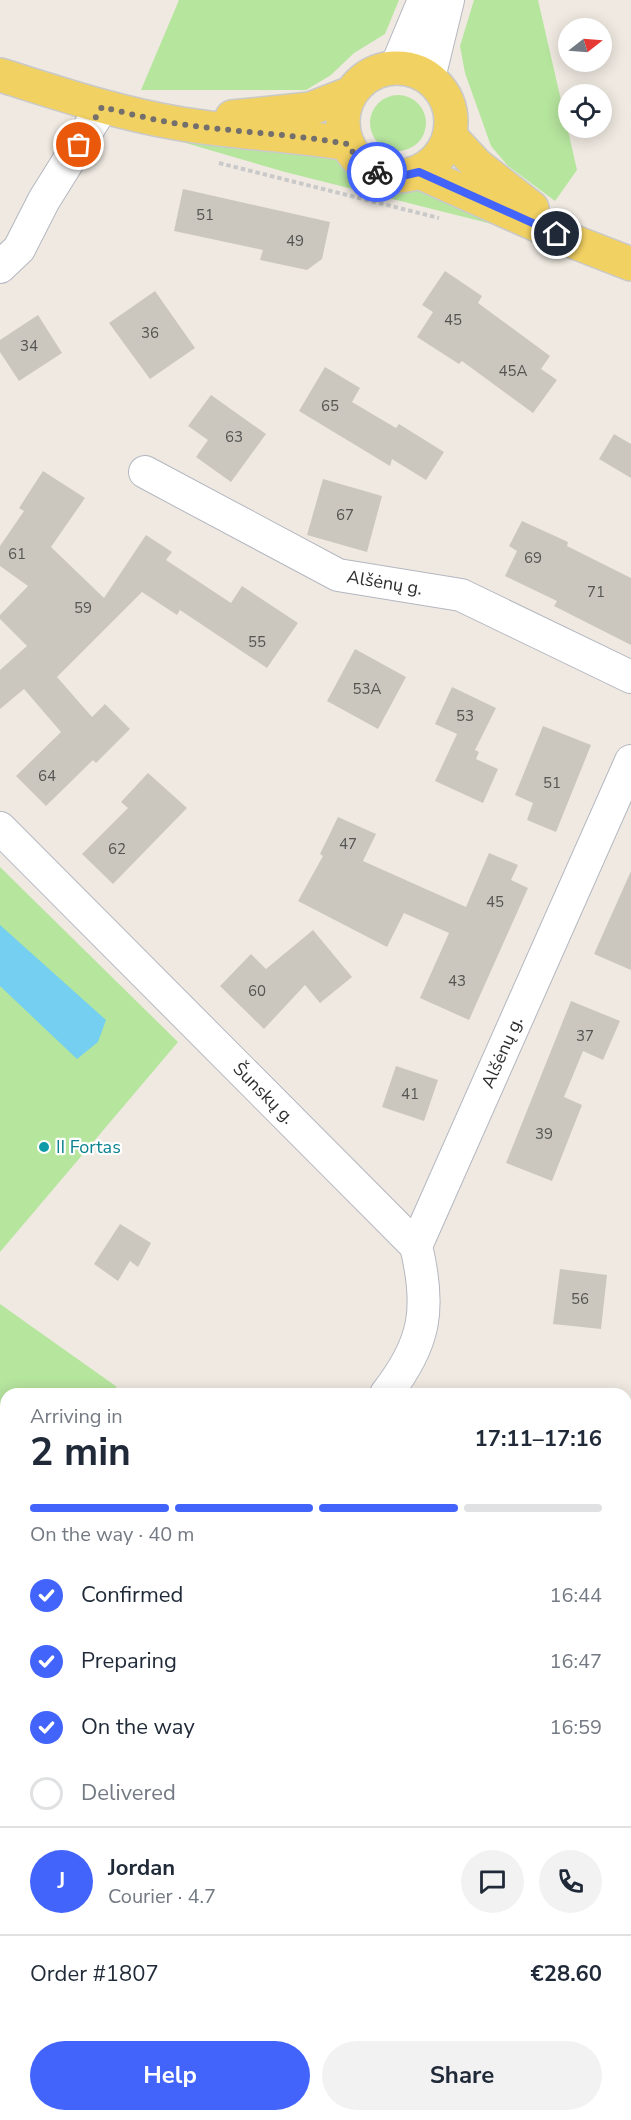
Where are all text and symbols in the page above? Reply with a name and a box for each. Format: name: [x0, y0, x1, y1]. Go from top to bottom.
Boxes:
north arrow: [558, 18, 612, 72]
map controls: [558, 18, 612, 138]
button: locate: [558, 84, 612, 138]
pin: [53, 119, 104, 170]
icon: bag: [62, 128, 95, 161]
courier: [347, 142, 407, 202]
icon: bike: [361, 156, 394, 189]
house number: 51: [196, 205, 214, 225]
pin: [531, 208, 582, 259]
icon: home: [540, 217, 573, 250]
house number: 49: [286, 231, 304, 251]
house number: 45: [444, 310, 462, 330]
house number: 36: [141, 323, 159, 343]
house number: 34: [20, 336, 38, 356]
house number: 45A: [499, 361, 528, 381]
house number: 65: [321, 396, 339, 416]
house number: 63: [225, 427, 243, 447]
house number: 67: [336, 505, 354, 525]
house number: 61: [8, 544, 26, 564]
house number: 69: [524, 548, 542, 568]
street label: Alšėnų g.: [345, 565, 424, 601]
house number: 71: [587, 582, 605, 602]
house number: 59: [74, 598, 92, 618]
house number: 55: [248, 632, 266, 652]
house number: 53A: [353, 679, 382, 699]
house number: 53: [456, 706, 474, 726]
house number: 64: [38, 766, 56, 786]
house number: 51: [543, 773, 561, 793]
house number: 47: [339, 834, 357, 854]
house number: 62: [108, 839, 126, 859]
house number: 45: [486, 892, 504, 912]
house number: 43: [448, 971, 466, 991]
house number: 60: [248, 981, 266, 1001]
street label: Alšėnų g.: [475, 1012, 528, 1092]
house number: 37: [576, 1026, 594, 1046]
street label: Šunskų g.: [228, 1057, 300, 1129]
house number: 41: [401, 1084, 419, 1104]
house number: 39: [535, 1124, 553, 1144]
place label: II Fortas: [56, 1135, 121, 1159]
marker: II Fortas: [37, 1140, 51, 1154]
house number: 56: [571, 1289, 589, 1309]
text: Arriving in: [30, 1403, 123, 1430]
text: 17:11–17:16: [474, 1424, 602, 1454]
text: 2 min: [30, 1426, 131, 1479]
text: On the way · 40 m: [30, 1521, 194, 1548]
icon: check: [30, 1579, 63, 1612]
text: Confirmed: [81, 1580, 183, 1610]
text: 16:44: [549, 1582, 602, 1609]
icon: check: [30, 1645, 63, 1678]
text: Preparing: [81, 1646, 177, 1676]
text: 16:47: [549, 1648, 602, 1675]
icon: check: [30, 1711, 63, 1744]
text: On the way: [81, 1712, 195, 1742]
text: 16:59: [549, 1714, 602, 1741]
text: Delivered: [81, 1778, 176, 1808]
button: chat: [461, 1850, 524, 1913]
button: phone: [539, 1850, 602, 1913]
text: Jordan: [108, 1853, 175, 1883]
text: J: [58, 1866, 65, 1896]
text: Courier · 4.7: [108, 1883, 216, 1910]
text: Order #1807: [30, 1959, 159, 1989]
text: €28.60: [531, 1959, 602, 1989]
button: Help: [30, 2041, 310, 2110]
button: Share: [322, 2041, 602, 2110]

